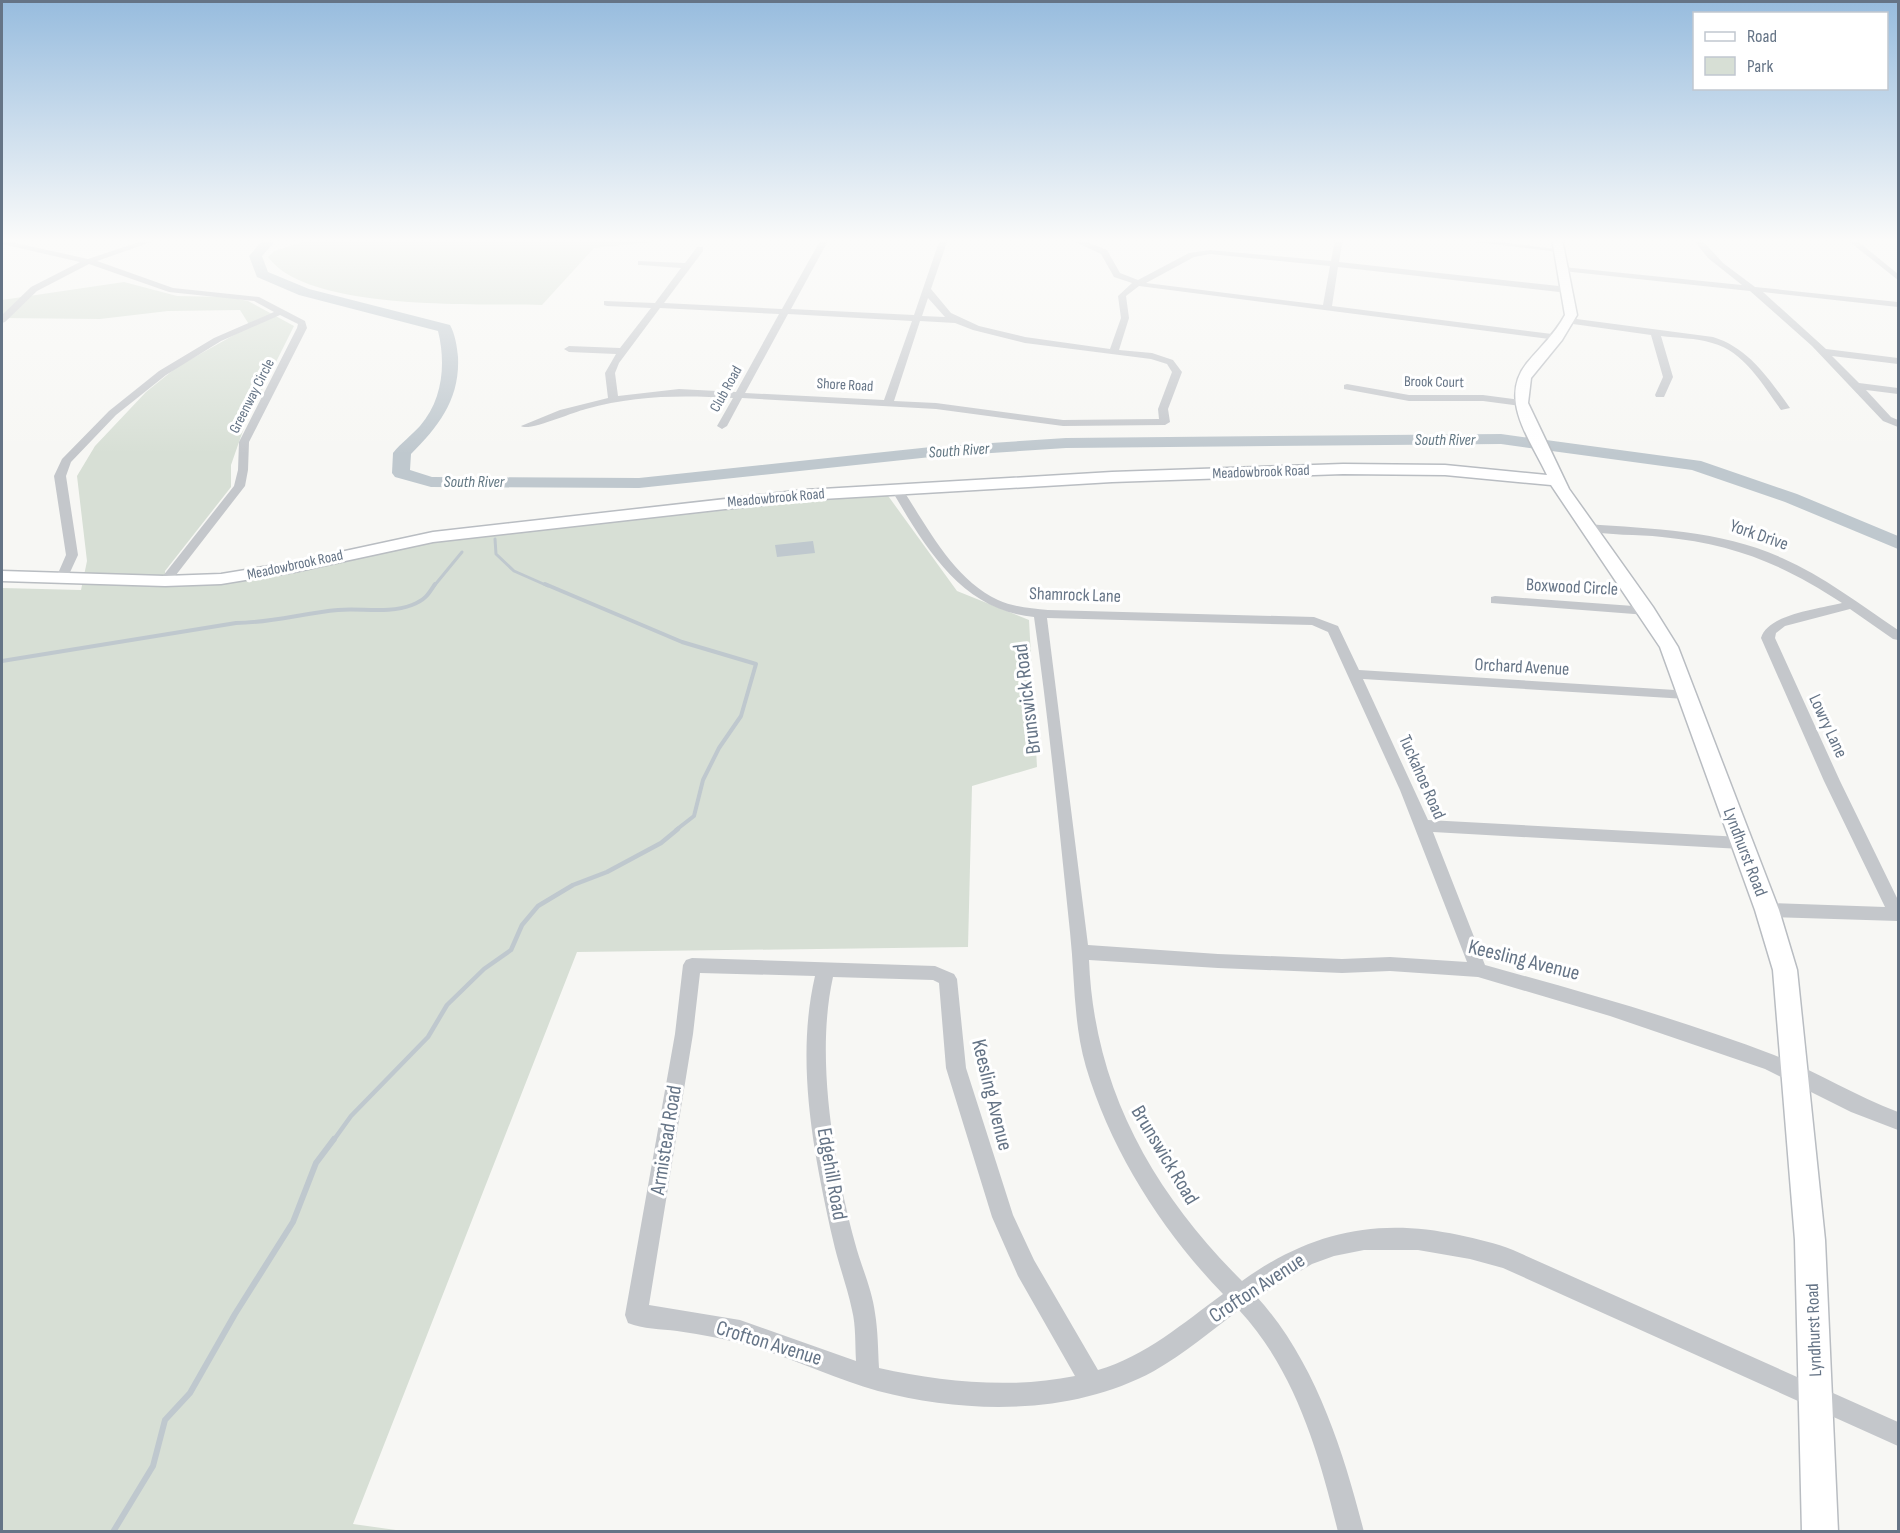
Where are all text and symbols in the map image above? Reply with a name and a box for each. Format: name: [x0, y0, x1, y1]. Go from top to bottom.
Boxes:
legend: [1693, 12, 1888, 90]
text: Road: [1747, 26, 1777, 47]
text: Park: [1747, 56, 1773, 77]
street label: Greenway Circle: [225, 356, 279, 436]
street label: Club Road: [706, 363, 746, 415]
street label: Brook Court: [1404, 372, 1465, 392]
street label: Shore Road: [816, 374, 874, 396]
water label: South River: [1415, 431, 1476, 450]
water label: South River: [928, 439, 990, 463]
street label: Meadowbrook Road: [1212, 461, 1310, 483]
water label: South River: [444, 473, 505, 492]
street label: Meadowbrook Road: [727, 484, 825, 512]
street label: York Drive: [1727, 515, 1791, 555]
street label: Meadowbrook Road: [245, 546, 345, 584]
street label: Boxwood Circle: [1525, 574, 1619, 600]
street label: Shamrock Lane: [1029, 583, 1121, 607]
street label: Brunswick Road: [1008, 642, 1046, 756]
street label: Orchard Avenue: [1474, 654, 1570, 680]
street label: Lowry Lane: [1804, 691, 1852, 761]
street label: Tuckahoe Road: [1394, 732, 1450, 822]
street label: Lyndhurst Road: [1718, 805, 1772, 899]
street label: Keesling Avenue: [1466, 934, 1582, 986]
street label: Keesling Avenue: [966, 1037, 1018, 1153]
street label: Armistead Road: [645, 1084, 687, 1197]
street label: Brunswick Road: [1126, 1101, 1204, 1209]
street label: Edgehill Road: [812, 1126, 852, 1222]
street label: Crofton Avenue: [1204, 1248, 1310, 1328]
street label: Lyndhurst Road: [1802, 1283, 1826, 1377]
street label: Crofton Avenue: [713, 1315, 825, 1371]

